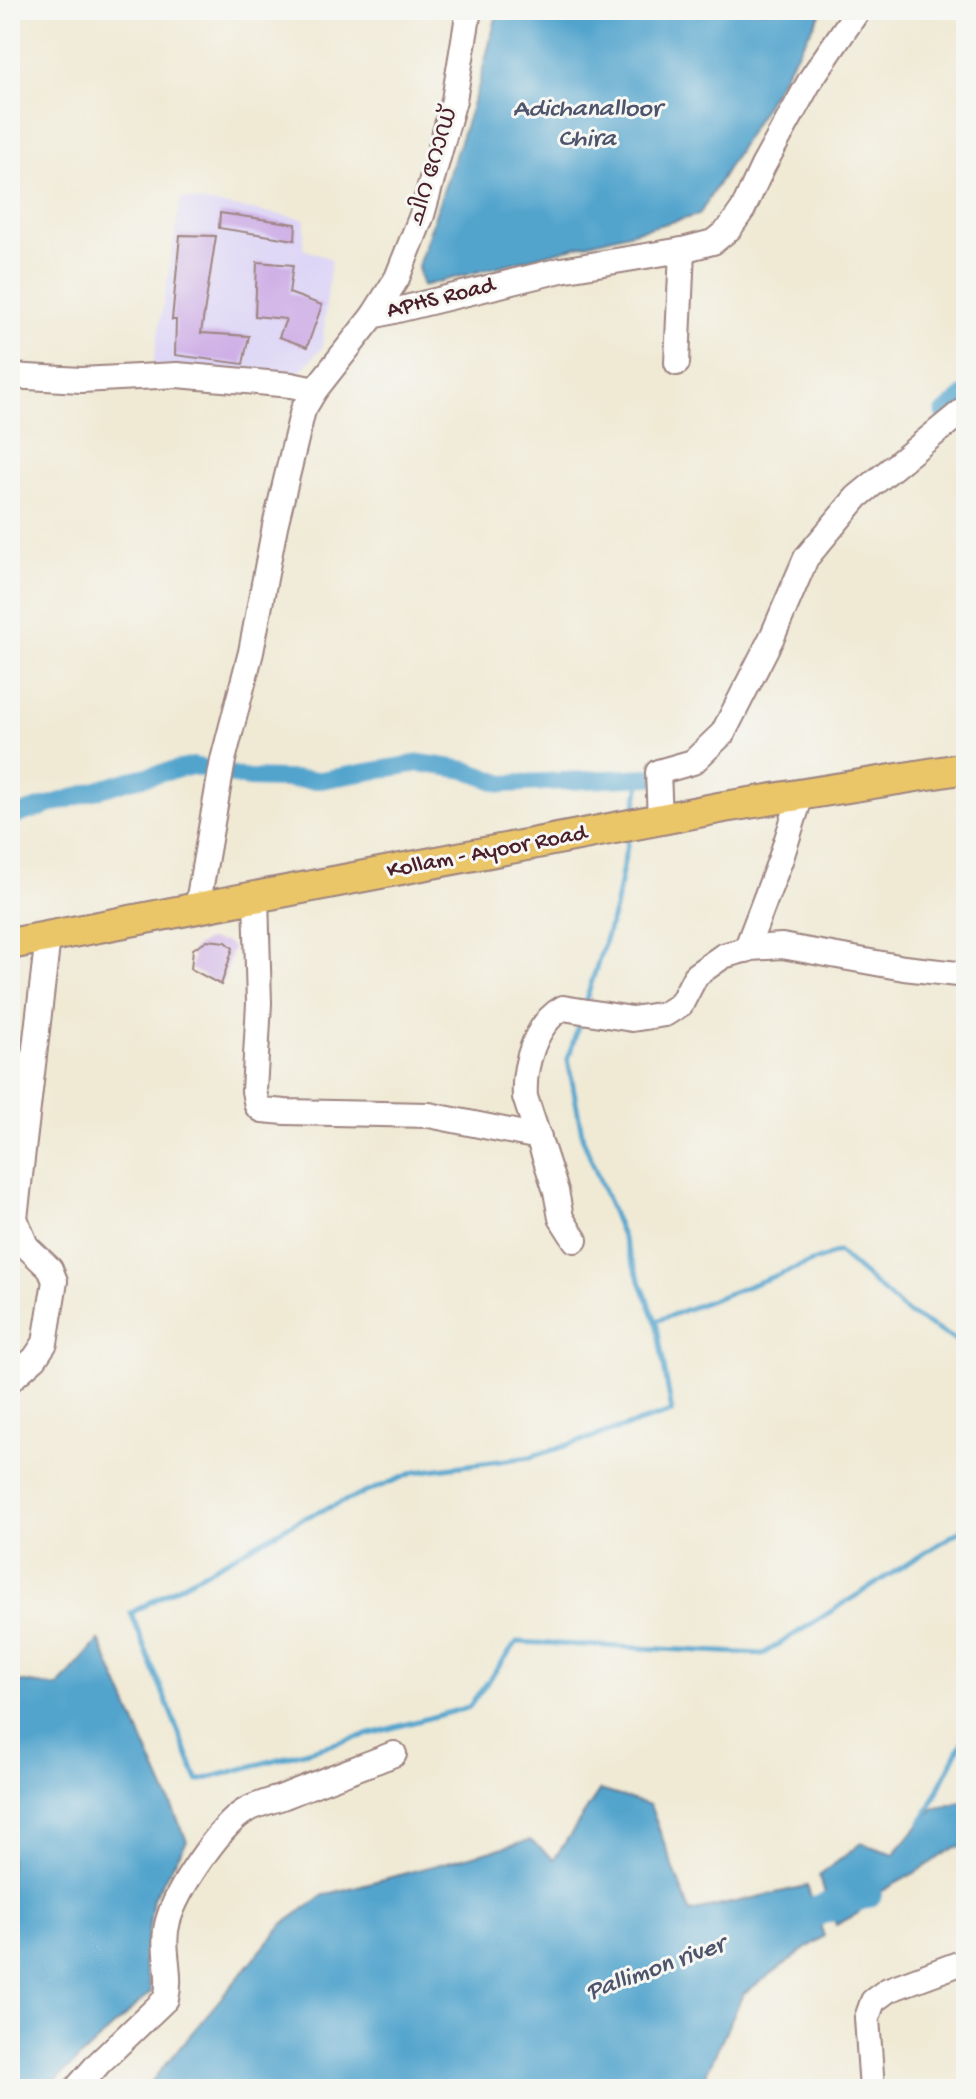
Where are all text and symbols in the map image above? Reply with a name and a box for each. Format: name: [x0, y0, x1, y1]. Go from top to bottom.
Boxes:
water label: Adichanalloor Chira: [513, 95, 666, 156]
street label: ചിറ റോഡ്: [401, 102, 466, 229]
street label: APHS Road: [384, 271, 500, 326]
street label: Kollam - Ayoor Road: [385, 819, 591, 887]
water label: Pallimon river: [582, 1929, 734, 2009]

